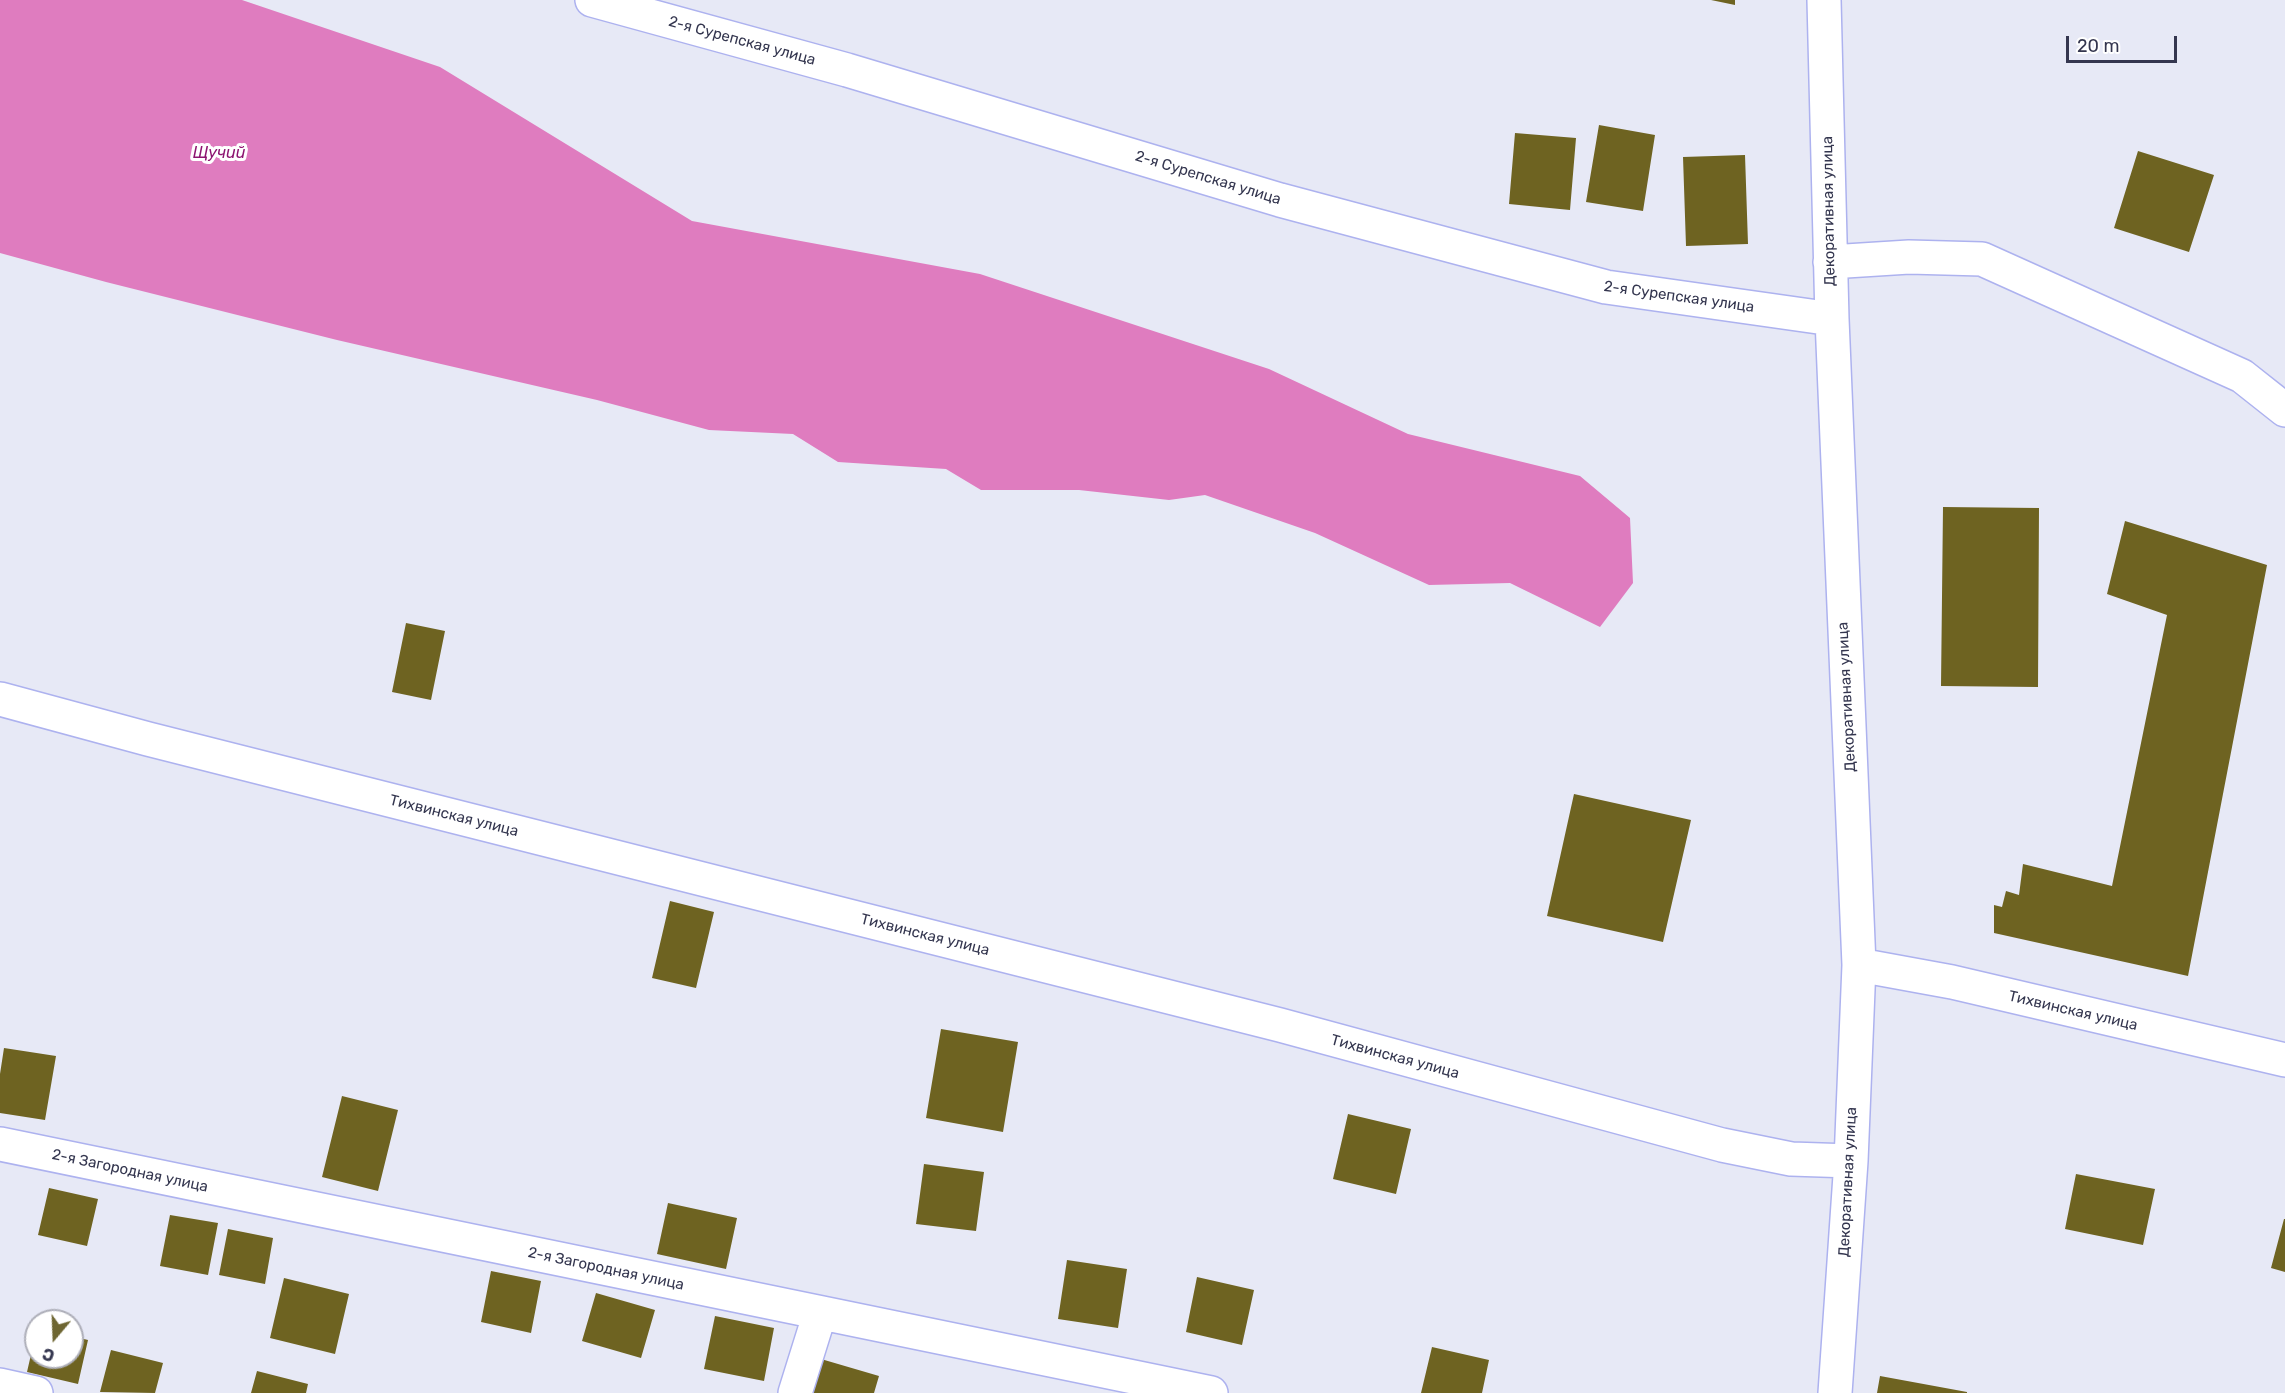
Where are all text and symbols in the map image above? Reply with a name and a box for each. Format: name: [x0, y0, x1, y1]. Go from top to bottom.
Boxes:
street label: 2-я Сурепская улица: [666, 13, 818, 69]
scale bar: [2069, 24, 2180, 62]
text: 20 m: [2077, 35, 2119, 57]
street label: Декоративная улица: [1819, 136, 1839, 286]
water label: Щучий: [193, 143, 245, 163]
street label: 2-я Сурепская улица: [1133, 147, 1283, 209]
street label: 2-я Сурепская улица: [1603, 278, 1755, 316]
street label: Декоративная улица: [1834, 622, 1860, 772]
street label: Тихвинская улица: [388, 791, 520, 841]
street label: Тихвинская улица: [859, 910, 991, 960]
street label: Тихвинская улица: [2007, 987, 2139, 1035]
street label: Тихвинская улица: [1329, 1031, 1461, 1083]
street label: Декоративная улица: [1835, 1107, 1861, 1257]
street label: 2-я Загородная улица: [50, 1146, 210, 1196]
street label: 2-я Загородная улица: [526, 1244, 686, 1294]
north arrow: [24, 1309, 84, 1369]
text: С: [40, 1344, 57, 1365]

